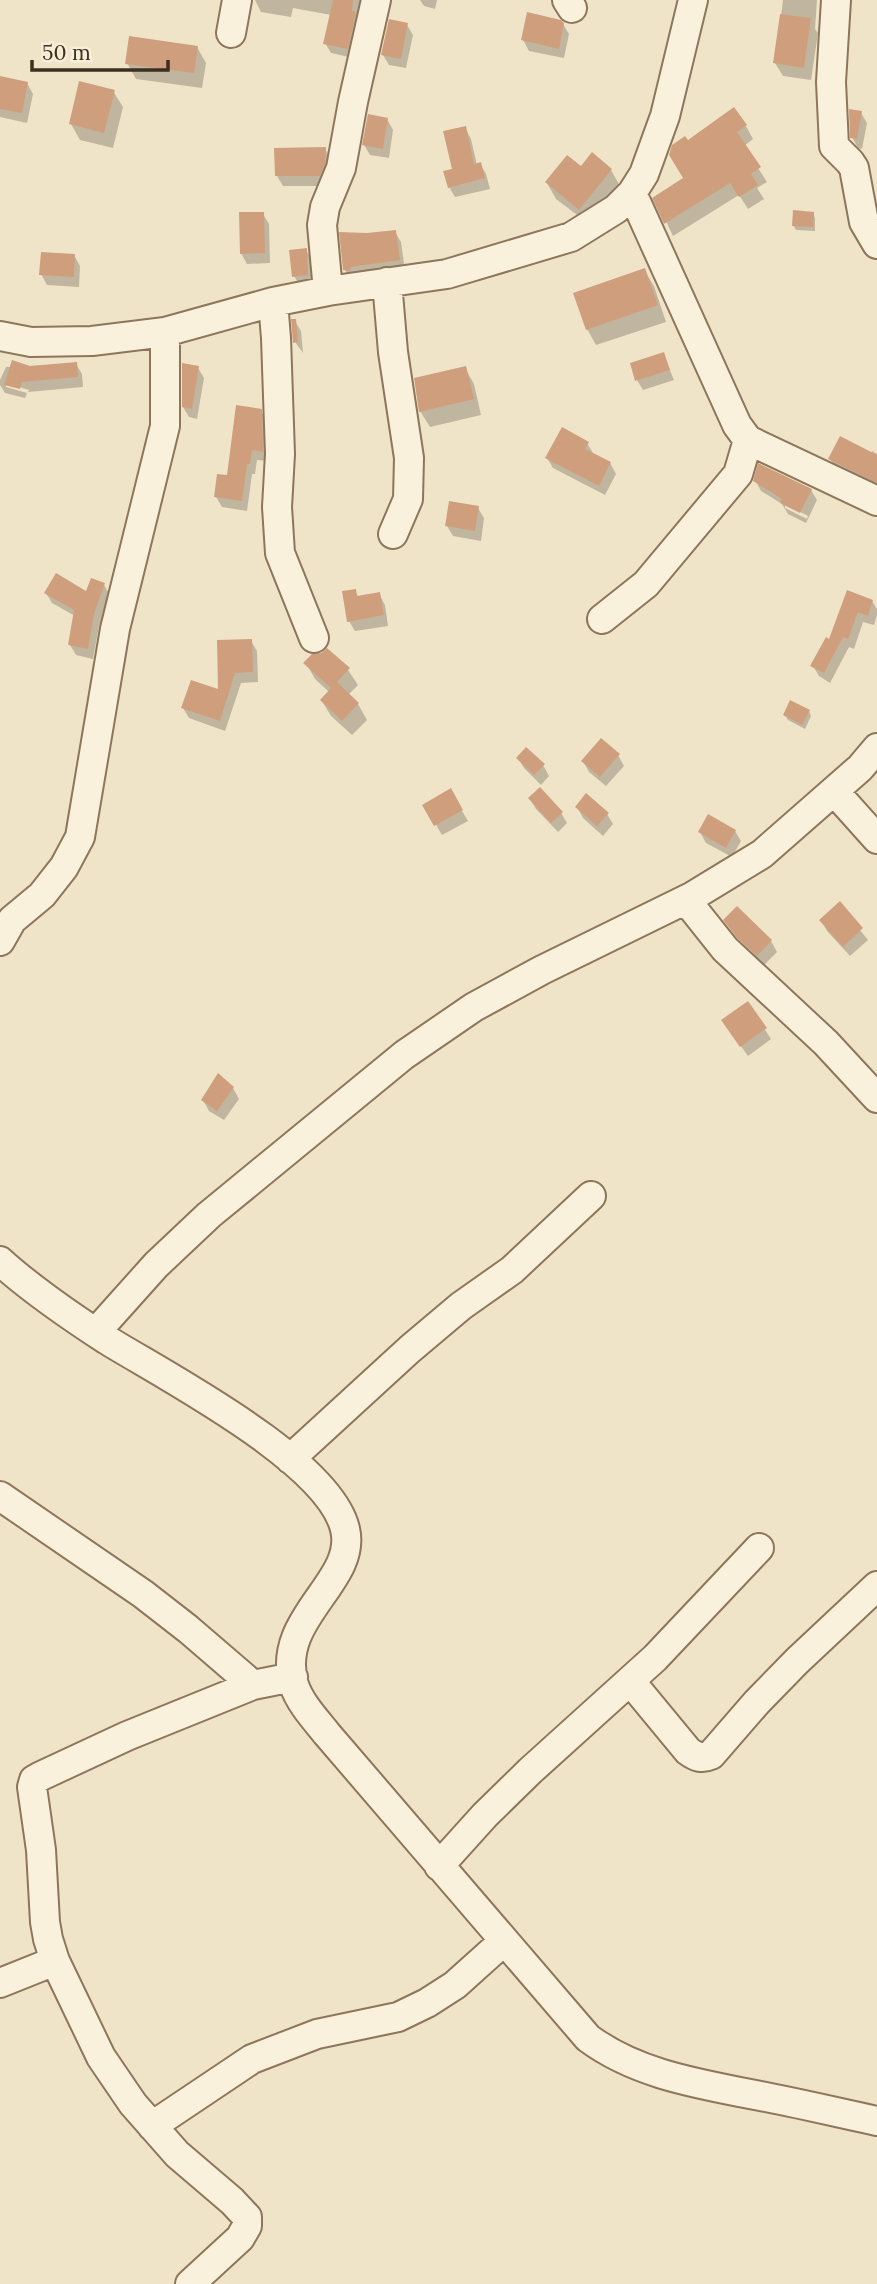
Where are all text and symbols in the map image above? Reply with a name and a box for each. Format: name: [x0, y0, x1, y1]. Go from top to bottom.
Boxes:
scale bar: [32, 28, 168, 72]
text: 50 m: [42, 39, 91, 66]

